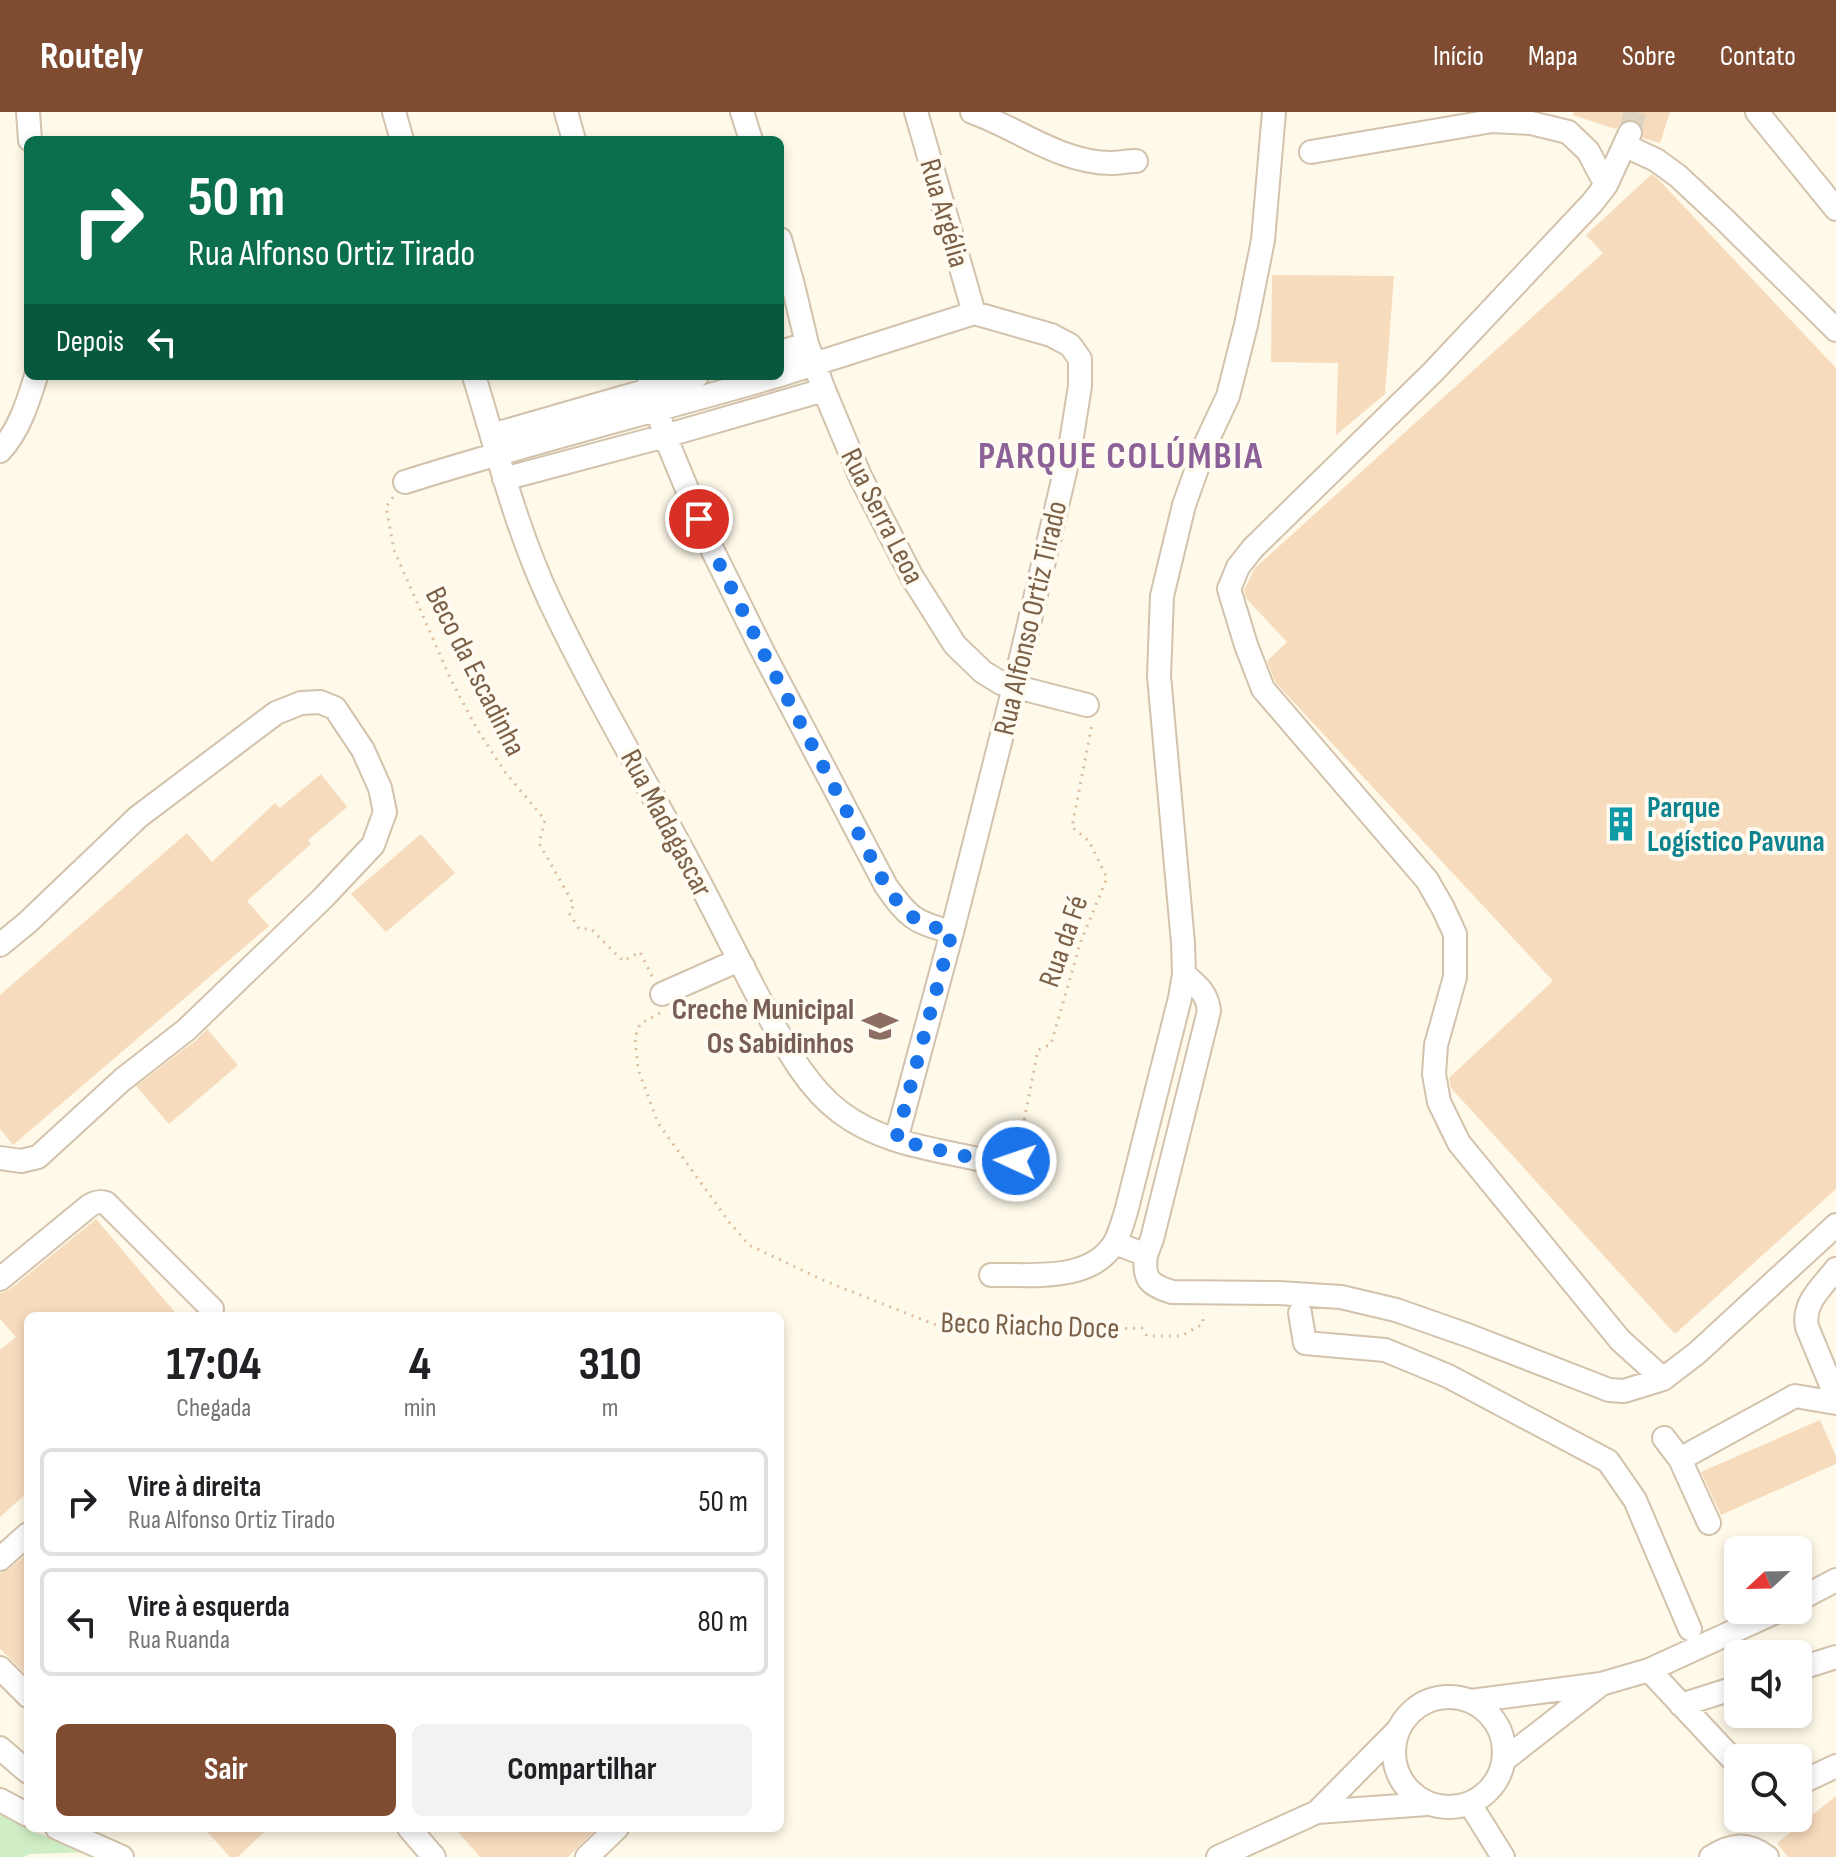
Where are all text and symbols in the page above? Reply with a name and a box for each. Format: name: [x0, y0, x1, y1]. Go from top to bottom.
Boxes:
text: Routely: [40, 34, 144, 79]
text: Início: [1433, 40, 1484, 73]
text: Mapa: [1528, 40, 1578, 73]
text: Sobre: [1622, 40, 1676, 73]
text: Contato: [1720, 40, 1796, 73]
street label: Rua Argélia: [911, 155, 977, 272]
text: 50 m: [188, 165, 285, 232]
icon: right: [56, 168, 160, 272]
text: Rua Alfonso Ortiz Tirado: [188, 233, 475, 276]
icon: left: [140, 320, 184, 364]
text: Depois: [56, 324, 124, 360]
district label: PARQUE COLÚMBIA: [978, 434, 1264, 479]
street label: Rua Serra Leoa: [833, 443, 932, 590]
pin: [665, 485, 733, 553]
icon: arrive: [677, 497, 721, 541]
street label: Rua Alfonso Ortiz Tirado: [987, 498, 1075, 739]
street label: Beco da Escadinha: [417, 581, 533, 762]
street label: Rua Madagascar: [612, 744, 720, 904]
place label: Parque Logístico Pavuna: [1647, 790, 1825, 860]
building icon: Parque Logístico Pavuna: [1602, 805, 1640, 843]
street label: Rua da Fé: [1032, 891, 1096, 992]
place label: Creche Municipal Os Sabidinhos: [672, 992, 854, 1062]
school or university icon: Creche Municipal Os Sabidinhos: [861, 1007, 899, 1045]
position arrow: [974, 1119, 1058, 1203]
street label: Beco Riacho Doce: [940, 1305, 1120, 1347]
text: 17:04: [166, 1336, 261, 1393]
text: 4: [409, 1336, 431, 1393]
text: 310: [579, 1336, 642, 1393]
text: Chegada: [176, 1393, 251, 1424]
text: min: [404, 1393, 436, 1424]
text: m: [602, 1393, 619, 1424]
text: Vire à direita: [128, 1469, 261, 1505]
icon: right: [60, 1480, 104, 1524]
text: 50 m: [699, 1484, 748, 1520]
text: Rua Alfonso Ortiz Tirado: [128, 1505, 335, 1536]
north arrow: [1724, 1536, 1812, 1624]
map controls: [1724, 1536, 1812, 1832]
text: Vire à esquerda: [128, 1589, 290, 1625]
icon: left: [60, 1600, 104, 1644]
text: 80 m: [697, 1604, 748, 1640]
text: Rua Ruanda: [128, 1625, 230, 1656]
button: sound: [1724, 1640, 1812, 1728]
button: Sair: [56, 1724, 396, 1816]
button: Compartilhar: [412, 1724, 752, 1816]
button: search: [1724, 1744, 1812, 1832]

